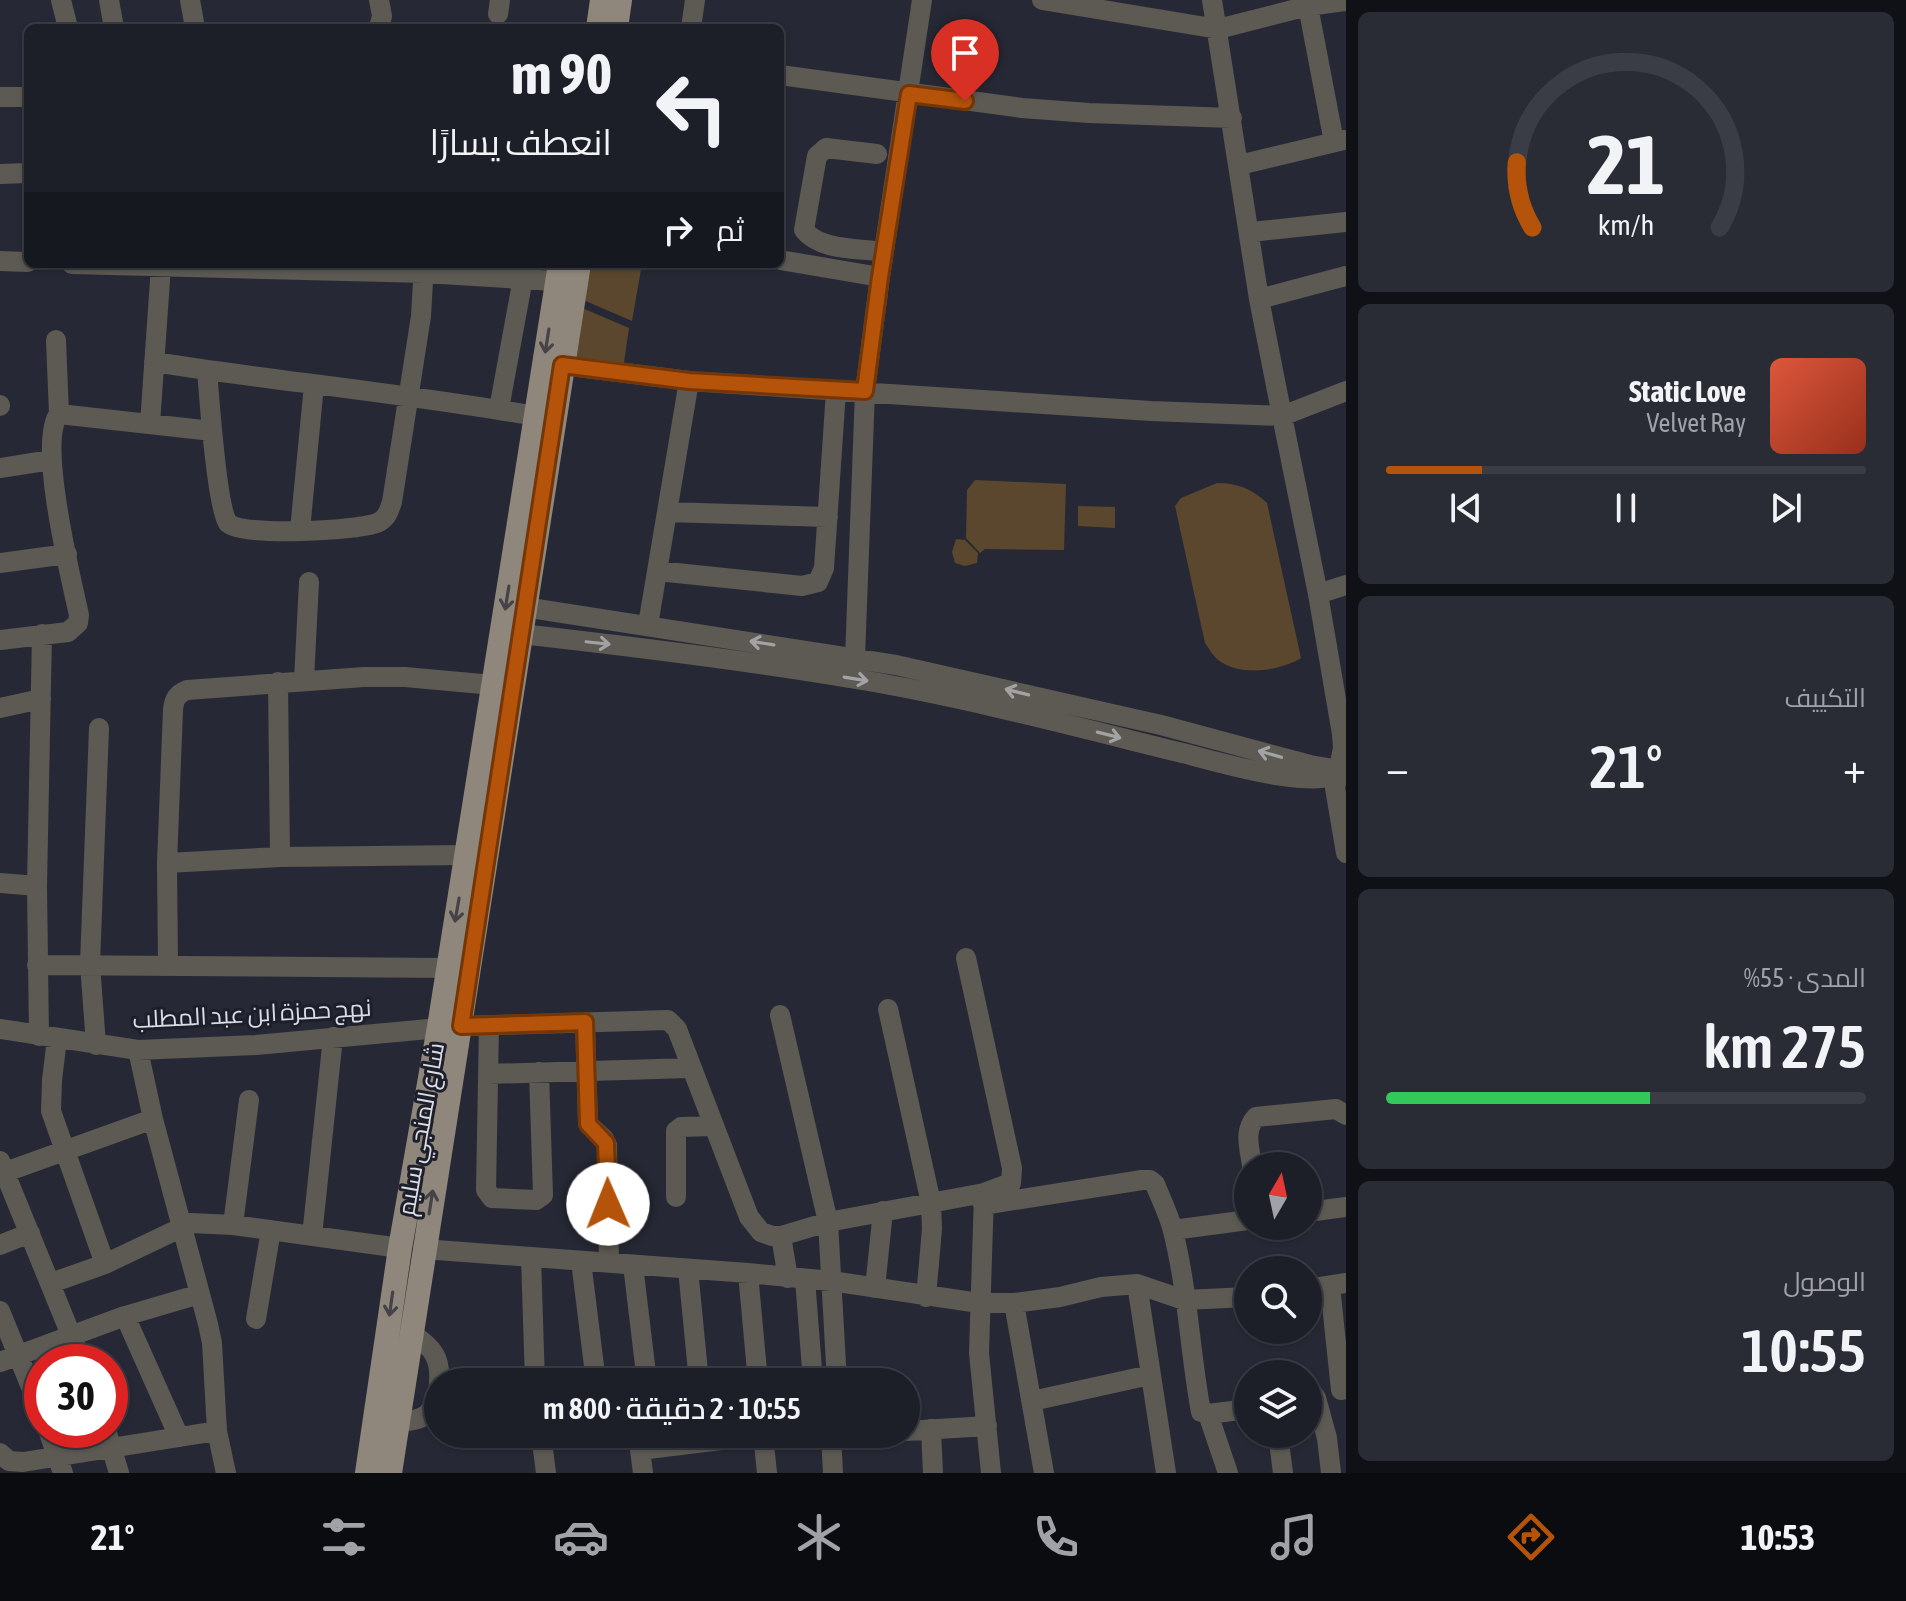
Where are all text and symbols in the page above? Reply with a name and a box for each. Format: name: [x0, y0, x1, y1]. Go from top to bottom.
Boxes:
pin: [931, 19, 999, 101]
icon: arrive: [943, 31, 987, 75]
text: 90 m: [511, 42, 612, 106]
icon: left: [640, 56, 744, 160]
text: 21: [1587, 116, 1665, 212]
text: انعطف يسارًا: [430, 121, 612, 163]
icon: right: [656, 208, 700, 252]
text: km/h: [1598, 208, 1654, 241]
text: ثم: [716, 213, 744, 247]
one-way arrow: [539, 328, 554, 353]
text: Static Love: [1629, 374, 1746, 408]
text: Velvet Ray: [1646, 408, 1746, 438]
icon: previous: [1444, 486, 1488, 530]
icon: pause: [1604, 486, 1648, 530]
icon: next: [1764, 486, 1808, 530]
one-way arrow: [498, 585, 513, 610]
one-way arrow: [584, 635, 611, 650]
one-way arrow: [750, 635, 775, 650]
one-way arrow: [842, 672, 868, 687]
text: التكييف: [1784, 683, 1866, 713]
one-way arrow: [1005, 684, 1031, 699]
one-way arrow: [1096, 728, 1122, 743]
text: 21°: [1590, 732, 1662, 801]
text: −: [1386, 742, 1409, 792]
text: +: [1843, 742, 1866, 792]
one-way arrow: [1257, 746, 1283, 761]
one-way arrow: [449, 897, 464, 922]
text: المدى · 55%: [1744, 963, 1866, 993]
street label: نهج حمزة ابن عبد المطلب: [132, 994, 372, 1036]
text: 275 km: [1704, 1012, 1866, 1081]
street label: شارع المنجي سليم: [392, 1040, 455, 1219]
north arrow: [1234, 1152, 1322, 1240]
map controls: [1234, 1152, 1322, 1448]
position arrow: [566, 1162, 650, 1246]
one-way arrow: [424, 1190, 439, 1215]
button: search: [1234, 1256, 1322, 1344]
text: الوصول: [1783, 1267, 1866, 1297]
one-way arrow: [383, 1291, 398, 1317]
text: 10:55: [1741, 1316, 1866, 1385]
speed limit sign: 30: [24, 1344, 128, 1448]
button: layers: [1234, 1360, 1322, 1448]
text: 10:55 · 2 دقيقة · 800 m: [543, 1391, 801, 1425]
icon: filters: [316, 1509, 372, 1565]
icon: car: [553, 1509, 609, 1565]
icon: climate: [791, 1509, 847, 1565]
icon: phone: [1028, 1509, 1084, 1565]
icon: music: [1266, 1509, 1322, 1565]
icon: directions: [1503, 1509, 1559, 1565]
text: 21°: [91, 1516, 135, 1558]
text: 10:53: [1740, 1516, 1815, 1558]

